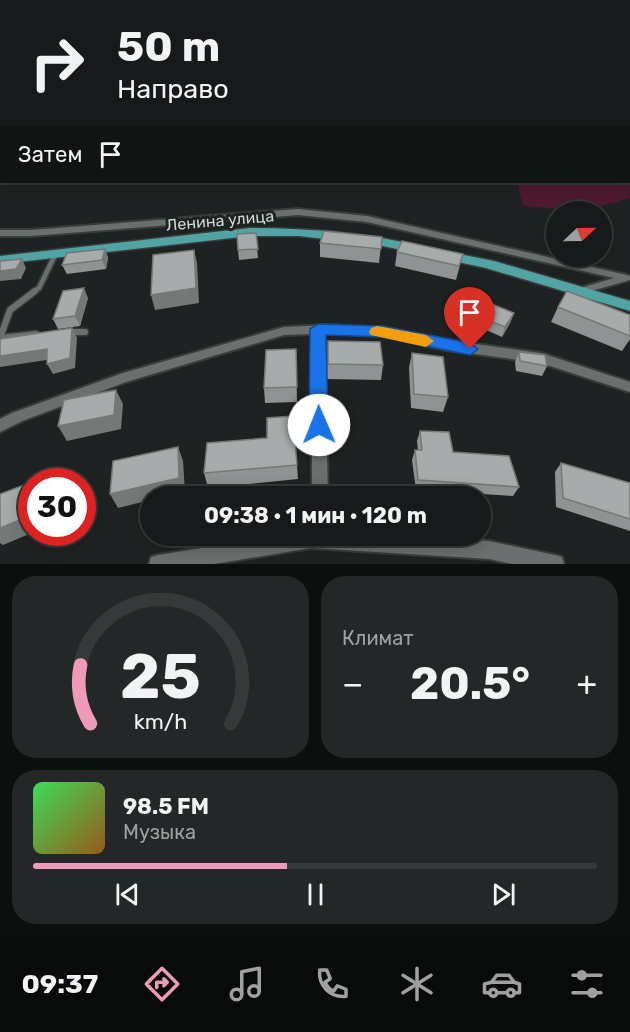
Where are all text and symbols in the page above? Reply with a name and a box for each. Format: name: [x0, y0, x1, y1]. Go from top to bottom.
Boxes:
text: 50 m: [117, 22, 220, 72]
icon: right: [18, 24, 96, 102]
text: Направо: [117, 73, 229, 105]
icon: arrive: [94, 138, 127, 171]
text: Затем: [18, 141, 82, 168]
north arrow: [546, 201, 612, 267]
map controls: [546, 201, 612, 267]
street label: Ленина улица: [165, 206, 275, 235]
pin: [444, 287, 495, 349]
icon: arrive: [453, 296, 486, 329]
position arrow: [287, 393, 351, 457]
speed limit sign: 30: [18, 468, 96, 546]
text: 09:38 · 1 мин · 120 m: [204, 502, 427, 529]
text: Климат: [342, 626, 414, 650]
text: 25: [120, 640, 201, 714]
text: 20.5°: [410, 657, 530, 710]
text: −: [342, 664, 363, 703]
text: +: [576, 664, 597, 703]
text: km/h: [134, 709, 187, 734]
text: 98.5 FM: [123, 793, 209, 820]
text: Музыка: [123, 820, 196, 844]
icon: previous: [111, 878, 144, 911]
icon: pause: [299, 878, 332, 911]
icon: next: [487, 878, 520, 911]
icon: directions: [141, 963, 183, 1005]
icon: music: [226, 963, 268, 1005]
icon: phone: [311, 963, 353, 1005]
icon: climate: [396, 963, 438, 1005]
icon: car: [481, 963, 523, 1005]
icon: filters: [566, 963, 608, 1005]
text: 09:37: [22, 968, 98, 1000]

